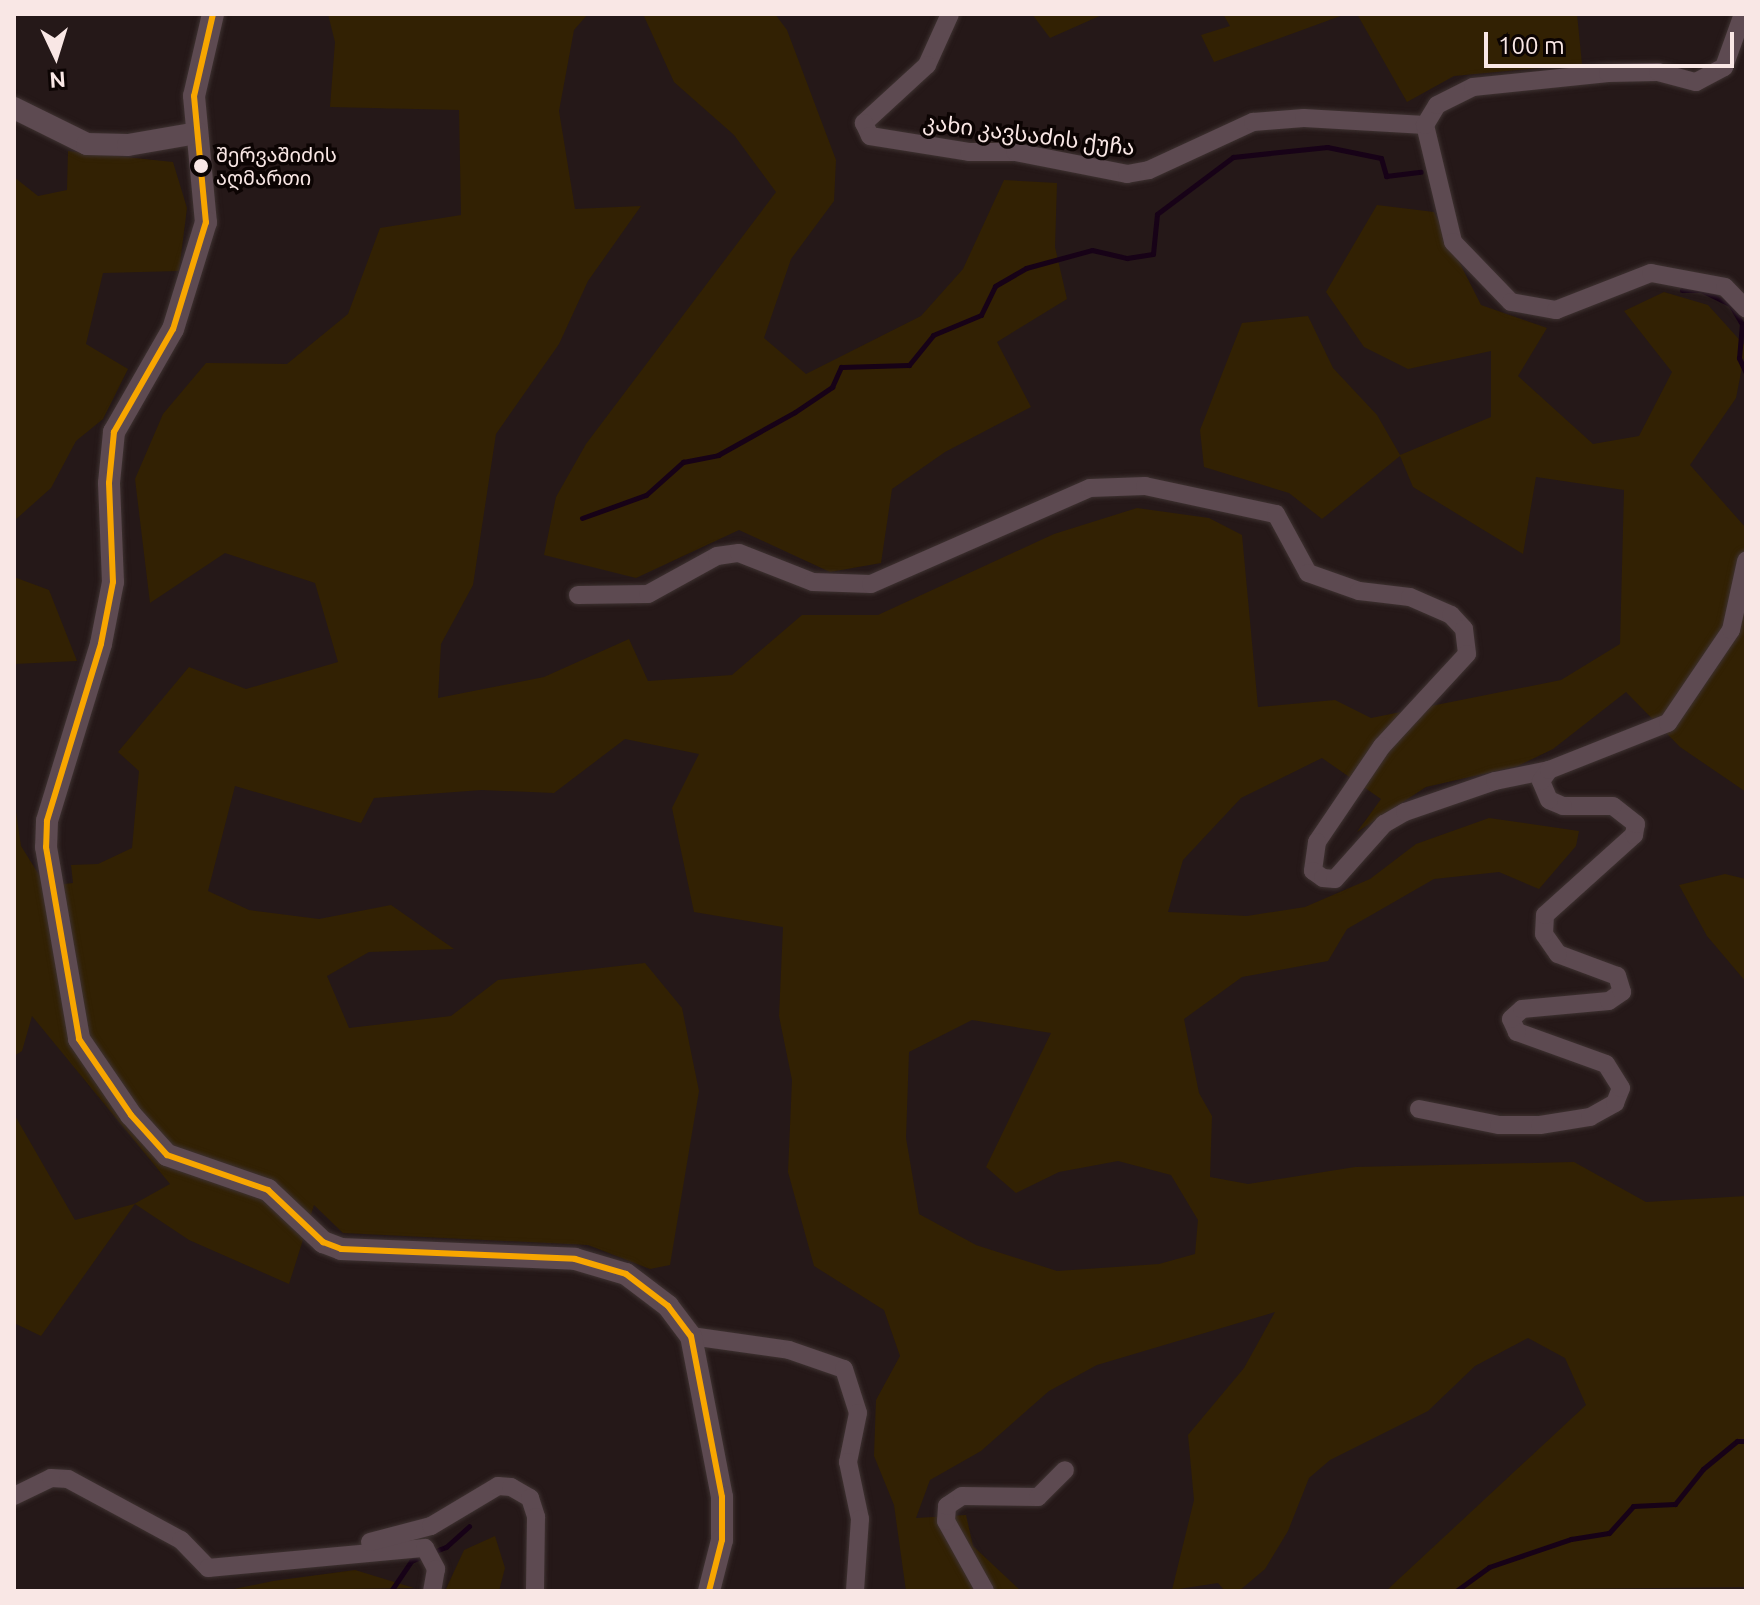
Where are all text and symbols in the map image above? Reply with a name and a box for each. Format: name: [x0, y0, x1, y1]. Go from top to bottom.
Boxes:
north arrow: [16, 16, 96, 96]
scale bar: [1488, 16, 1738, 66]
text: 100 m: [1498, 32, 1565, 59]
text: N: [49, 67, 67, 93]
street label: კახი კავსაძის ქუჩა: [922, 108, 1136, 160]
place label: შერვაშიძის აღმართი: [216, 142, 337, 189]
marker: შერვაშიძის აღმართი: [193, 158, 209, 174]

